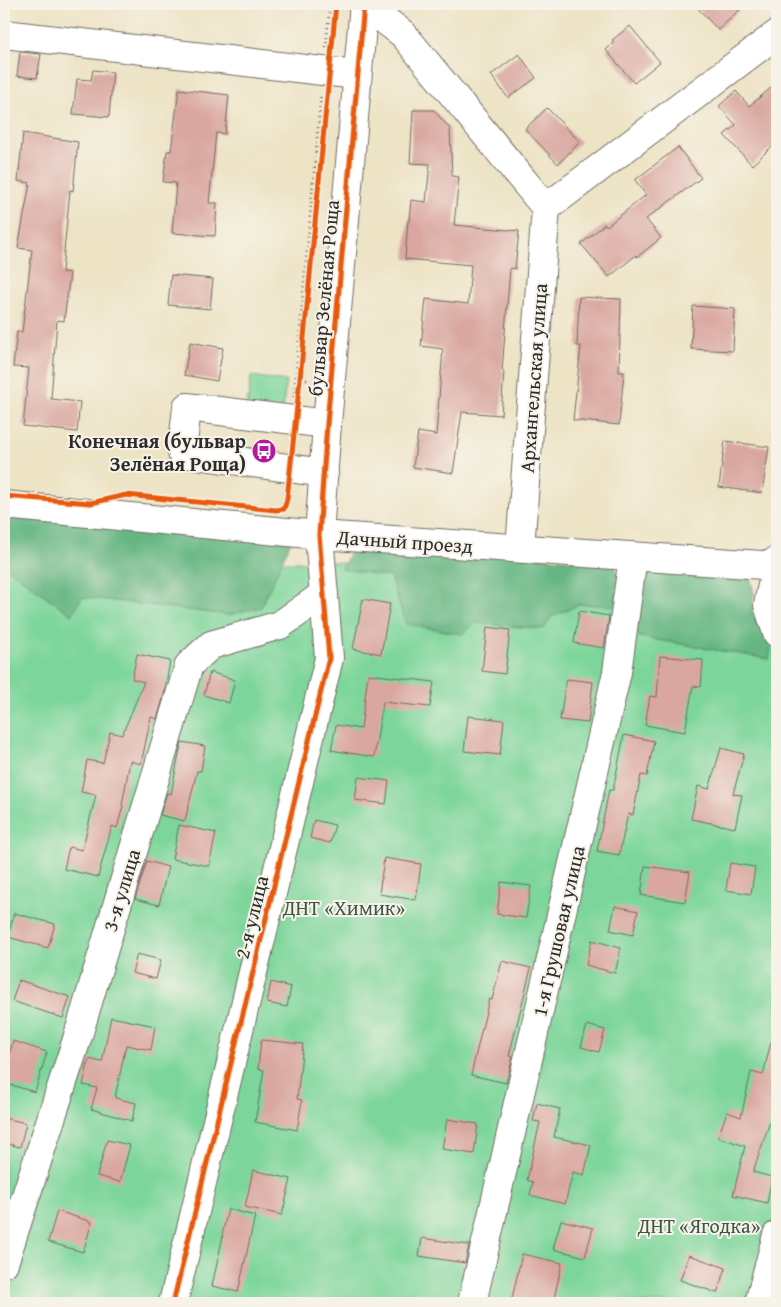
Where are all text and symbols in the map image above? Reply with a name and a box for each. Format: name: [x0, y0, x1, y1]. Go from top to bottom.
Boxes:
street label: бульвар Зелёная Роща: [300, 198, 346, 397]
street label: Архангельская улица: [512, 282, 554, 474]
place label: Конечная (бульвар Зелёная Роща): [68, 426, 246, 478]
bus stop icon: Конечная (бульвар Зелёная Роща): [251, 438, 277, 464]
street label: Дачный проезд: [335, 522, 474, 560]
street label: 1-я Грушовая улица: [524, 842, 592, 1019]
street label: 3-я улица: [95, 845, 147, 935]
street label: 2-я улица: [227, 872, 275, 962]
park label: ДНТ «Химик»: [282, 893, 405, 922]
park label: ДНТ «Ягодка»: [637, 1211, 760, 1240]

